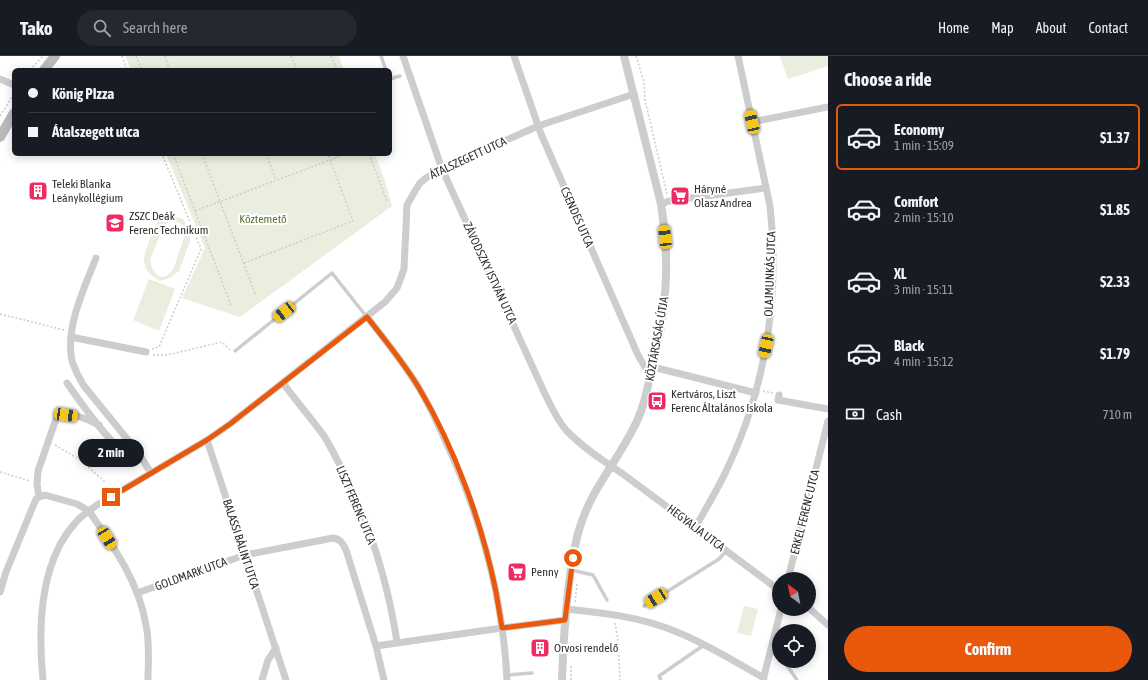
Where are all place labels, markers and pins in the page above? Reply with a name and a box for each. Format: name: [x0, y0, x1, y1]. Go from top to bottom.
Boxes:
place label: Teleki Blanka Leánykollégium: [52, 177, 123, 205]
building icon: Teleki Blanka Leánykollégium: [27, 180, 49, 202]
place label: Háryné Olasz Andrea: [694, 182, 752, 210]
supermarket icon: Háryné Olasz Andrea: [669, 185, 691, 207]
place label: ZSZC Deák Ferenc Technikum: [129, 209, 208, 237]
school or university icon: ZSZC Deák Ferenc Technikum: [104, 212, 126, 234]
place label: Kertváros, Liszt Ferenc Általános Iskola: [671, 387, 773, 415]
bus stop icon: Kertváros, Liszt Ferenc Általános Iskola: [646, 390, 668, 412]
supermarket icon: Penny: [506, 561, 528, 583]
place label: Penny: [531, 565, 559, 579]
building icon: Orvosi rendelő: [529, 637, 551, 659]
place label: Orvosi rendelő: [554, 641, 619, 655]

